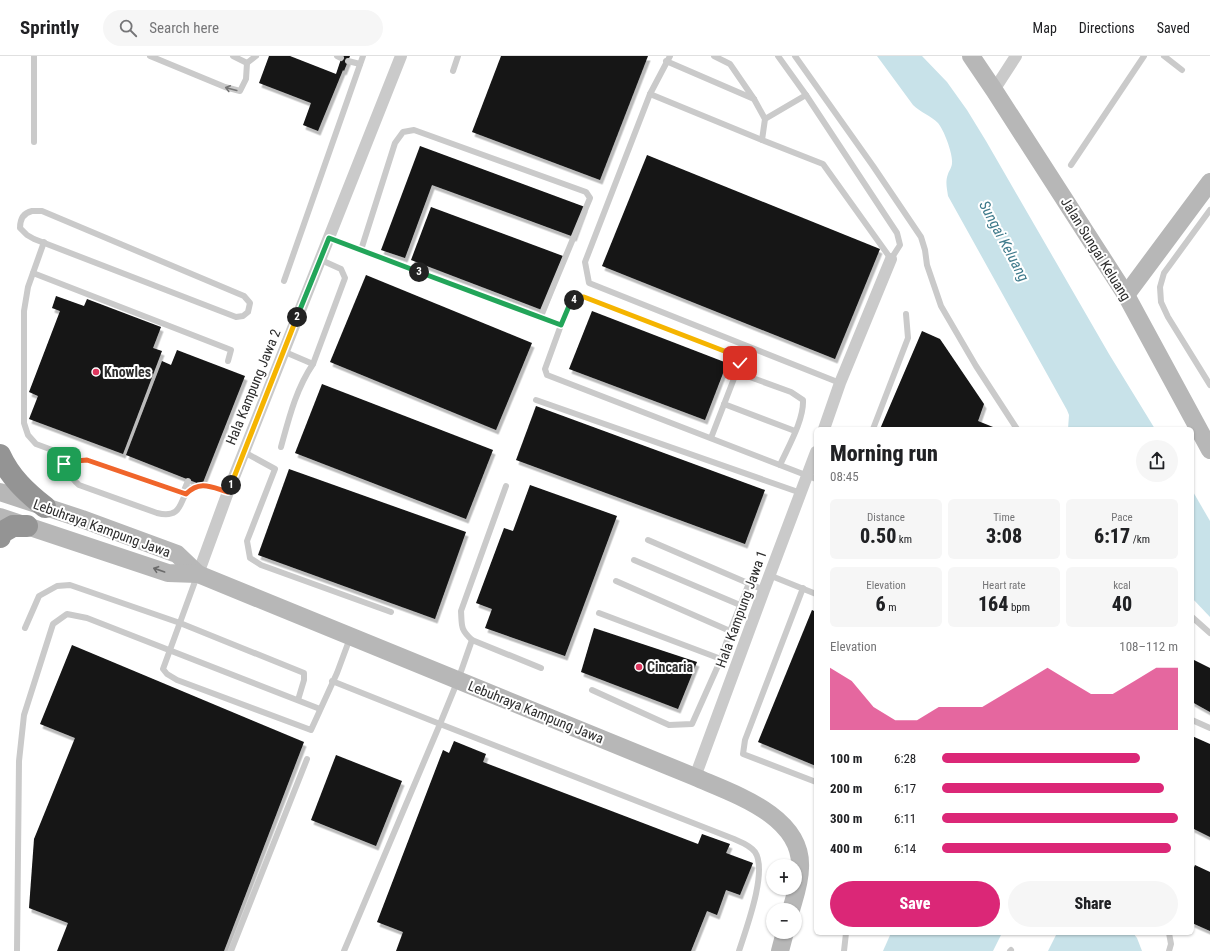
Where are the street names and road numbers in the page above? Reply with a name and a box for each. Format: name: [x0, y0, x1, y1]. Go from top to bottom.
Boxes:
street label: Jalan Sungai Keluang: [1058, 194, 1134, 304]
street label: Hala Kampung Jawa 2: [222, 327, 284, 447]
street label: Lebuhraya Kampung Jawa: [31, 496, 173, 560]
street label: Hala Kampung Jawa 1: [712, 548, 770, 670]
street label: Lebuhraya Kampung Jawa: [466, 677, 606, 747]

